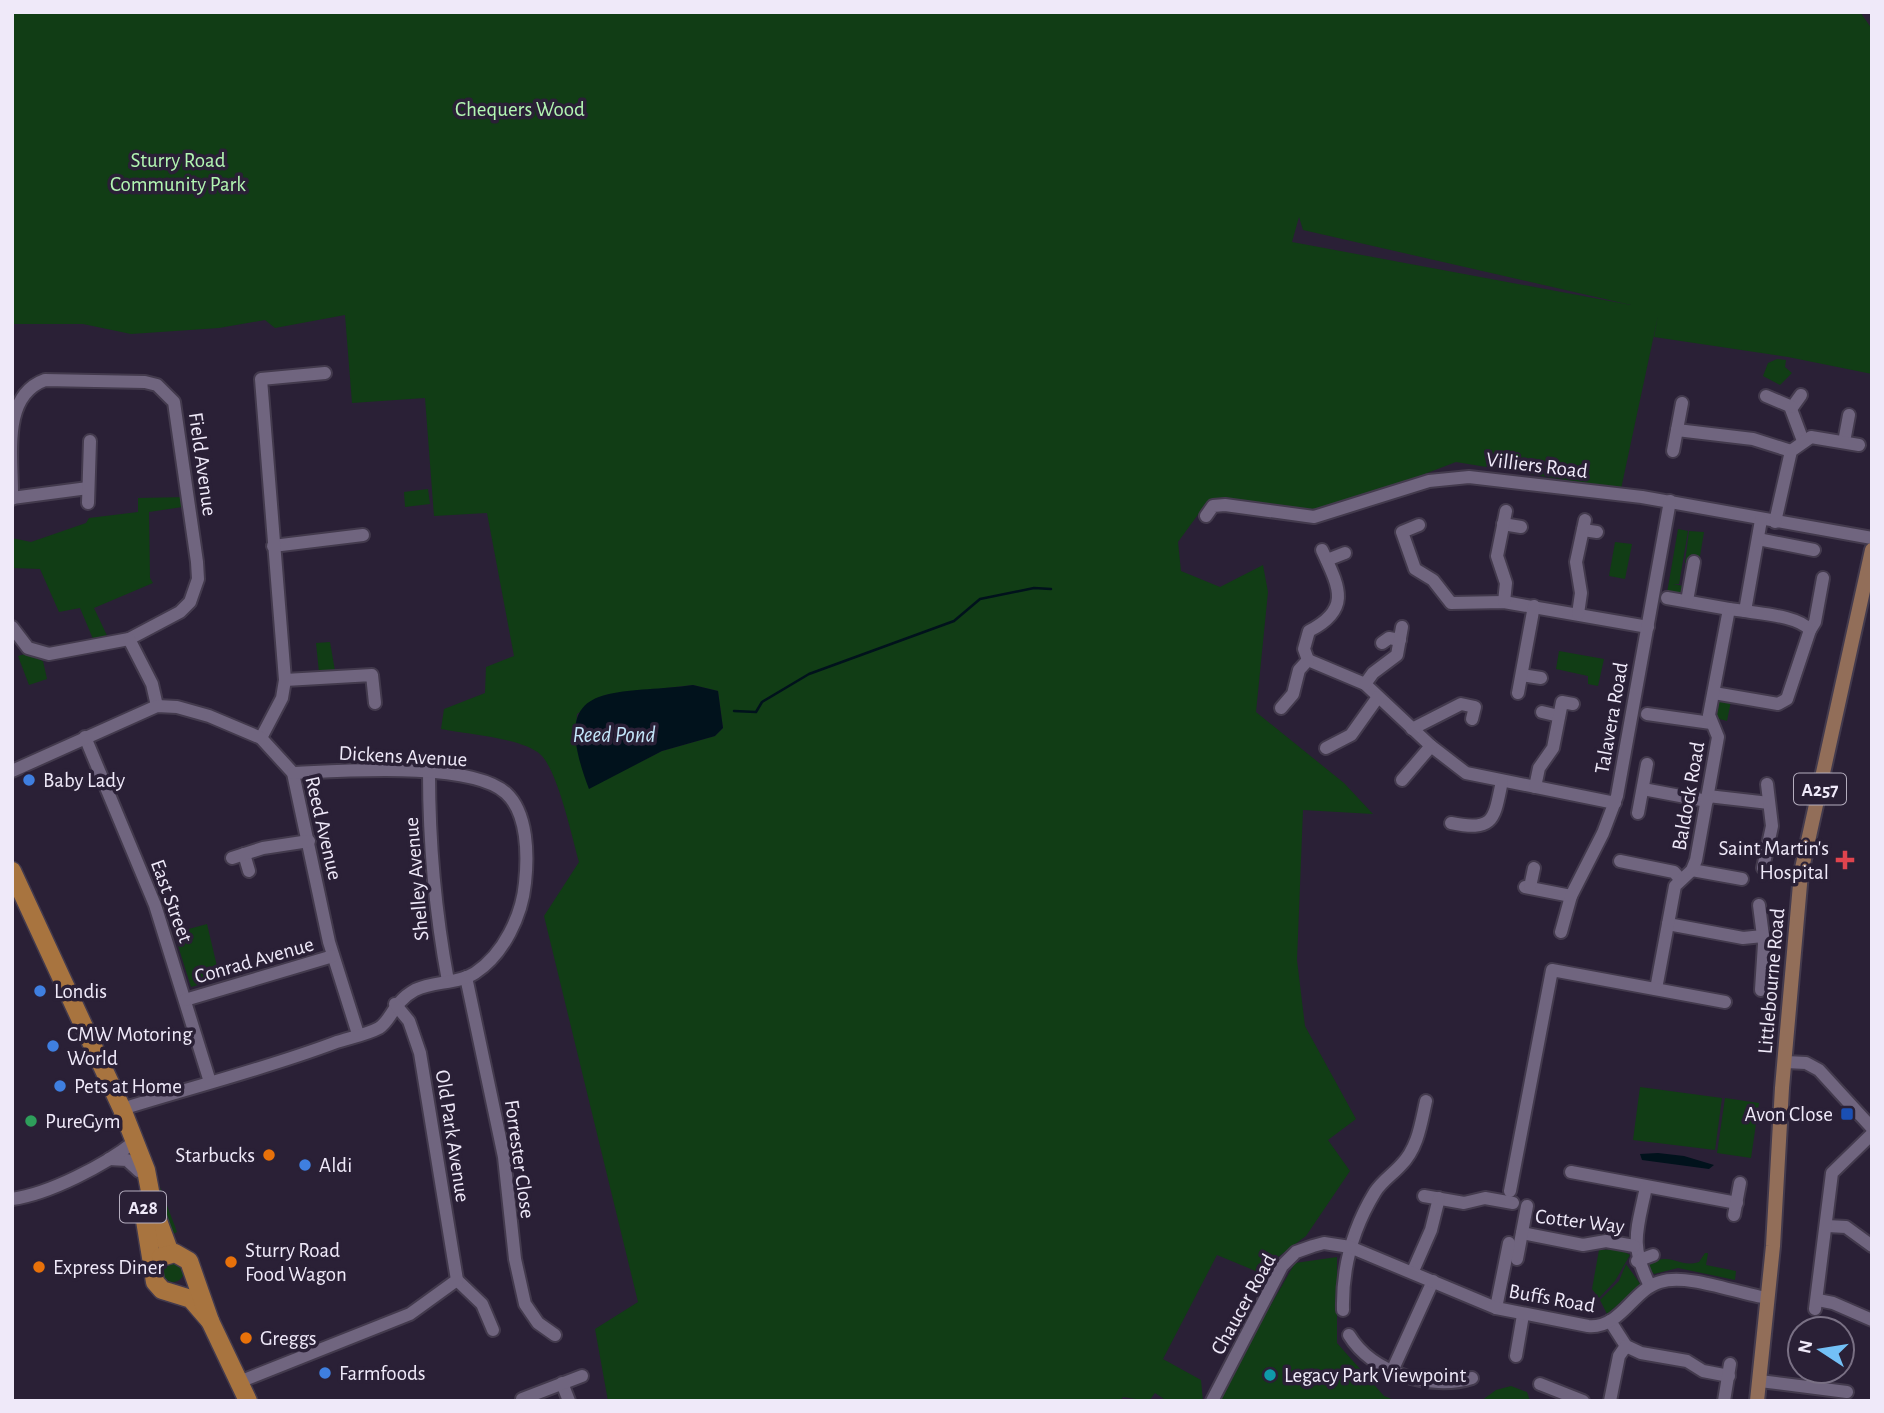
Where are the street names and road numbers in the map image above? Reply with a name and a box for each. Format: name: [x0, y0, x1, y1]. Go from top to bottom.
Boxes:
street label: Field Avenue: [185, 411, 220, 517]
street label: Villiers Road: [1485, 449, 1589, 482]
street label: Talavera Road: [1591, 661, 1632, 776]
street label: Baldock Road: [1669, 740, 1708, 852]
street label: Dickens Avenue: [338, 743, 468, 770]
street label: Reed Avenue: [301, 774, 346, 882]
road number: A257: [1794, 774, 1846, 804]
street label: Shelley Avenue: [401, 816, 432, 942]
street label: East Street: [147, 857, 196, 946]
street label: Littlebourne Road: [1755, 907, 1788, 1055]
street label: Conrad Avenue: [192, 933, 316, 988]
street label: Old Park Avenue: [432, 1068, 473, 1204]
street label: Forrester Close: [501, 1098, 538, 1220]
road number: A28: [120, 1191, 166, 1222]
street label: Cotter Way: [1534, 1206, 1626, 1237]
street label: Chaucer Road: [1207, 1250, 1280, 1358]
street label: Buffs Road: [1507, 1281, 1597, 1316]

